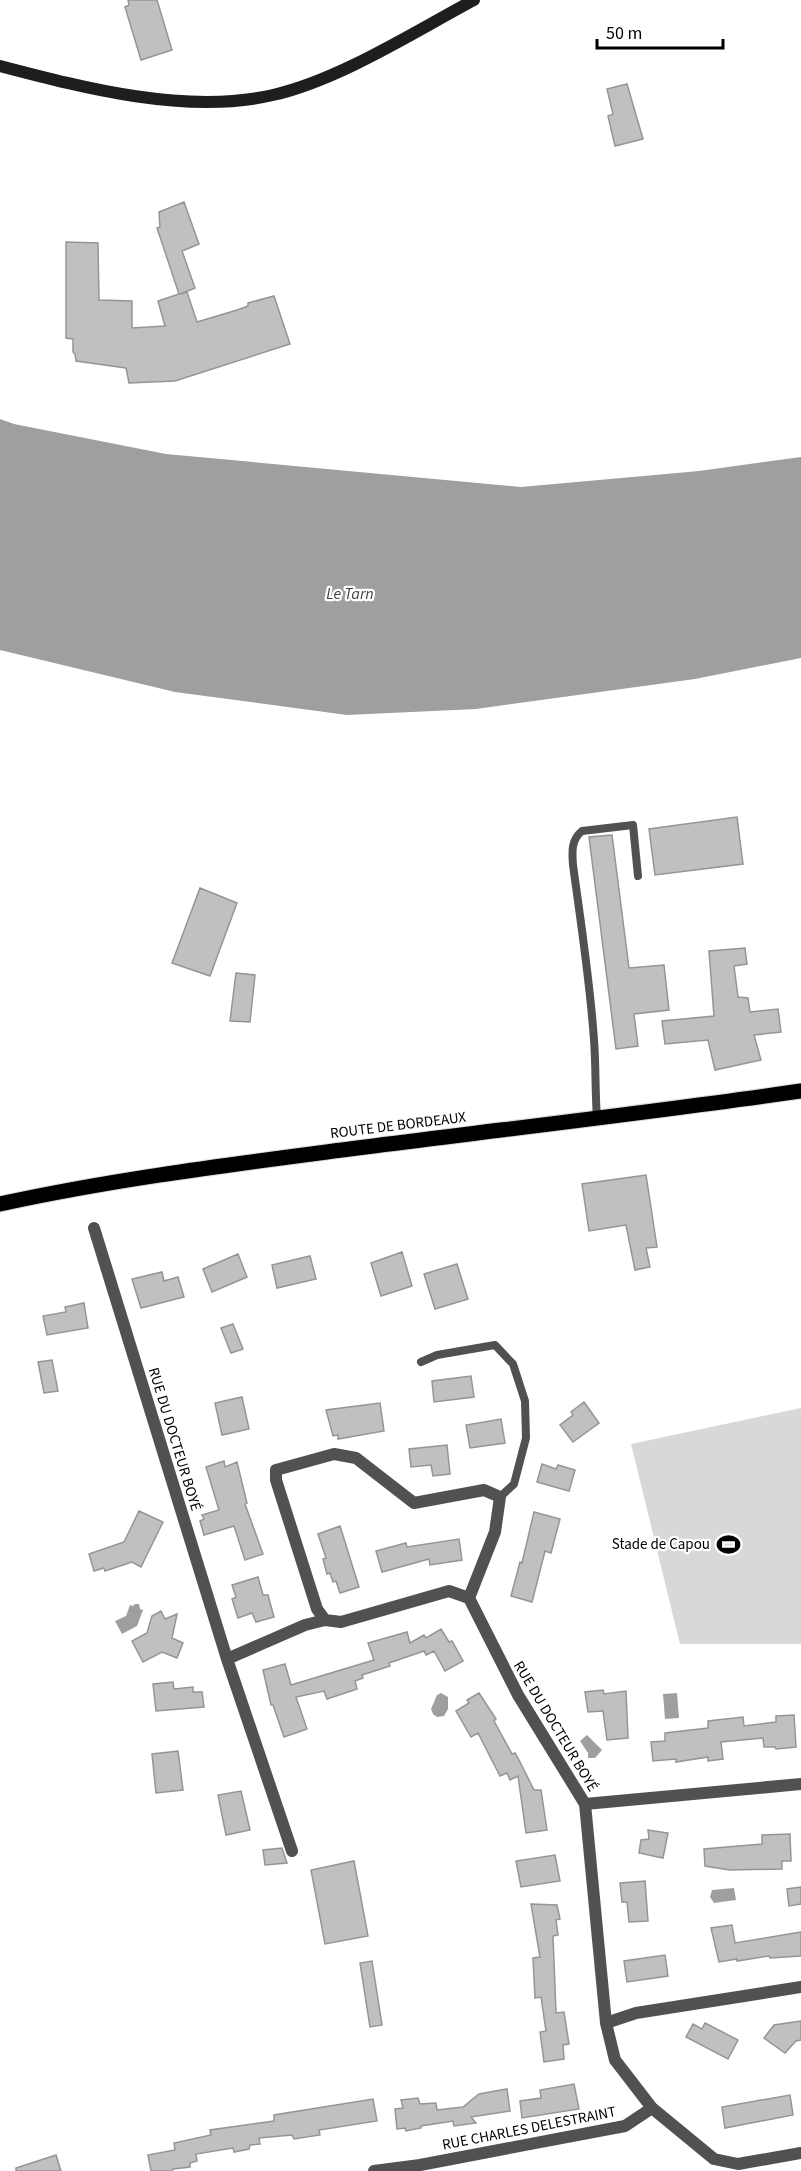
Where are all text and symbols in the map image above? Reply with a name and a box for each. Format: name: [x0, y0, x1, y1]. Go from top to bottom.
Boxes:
scale bar: [597, 12, 723, 50]
text: 50 m: [606, 21, 642, 46]
water label: Le Tarn: [326, 583, 374, 605]
street label: ROUTE DE BORDEAUX: [329, 1107, 468, 1144]
street label: RUE DU DOCTEUR BOYÉ: [143, 1365, 206, 1514]
sports icon: Stade de Capou: [715, 1531, 741, 1557]
place label: Stade de Capou: [612, 1534, 710, 1555]
street label: RUE DU DOCTEUR BOYÉ: [508, 1657, 603, 1796]
street label: RUE CHARLES DELESTRAINT: [440, 2101, 618, 2156]

